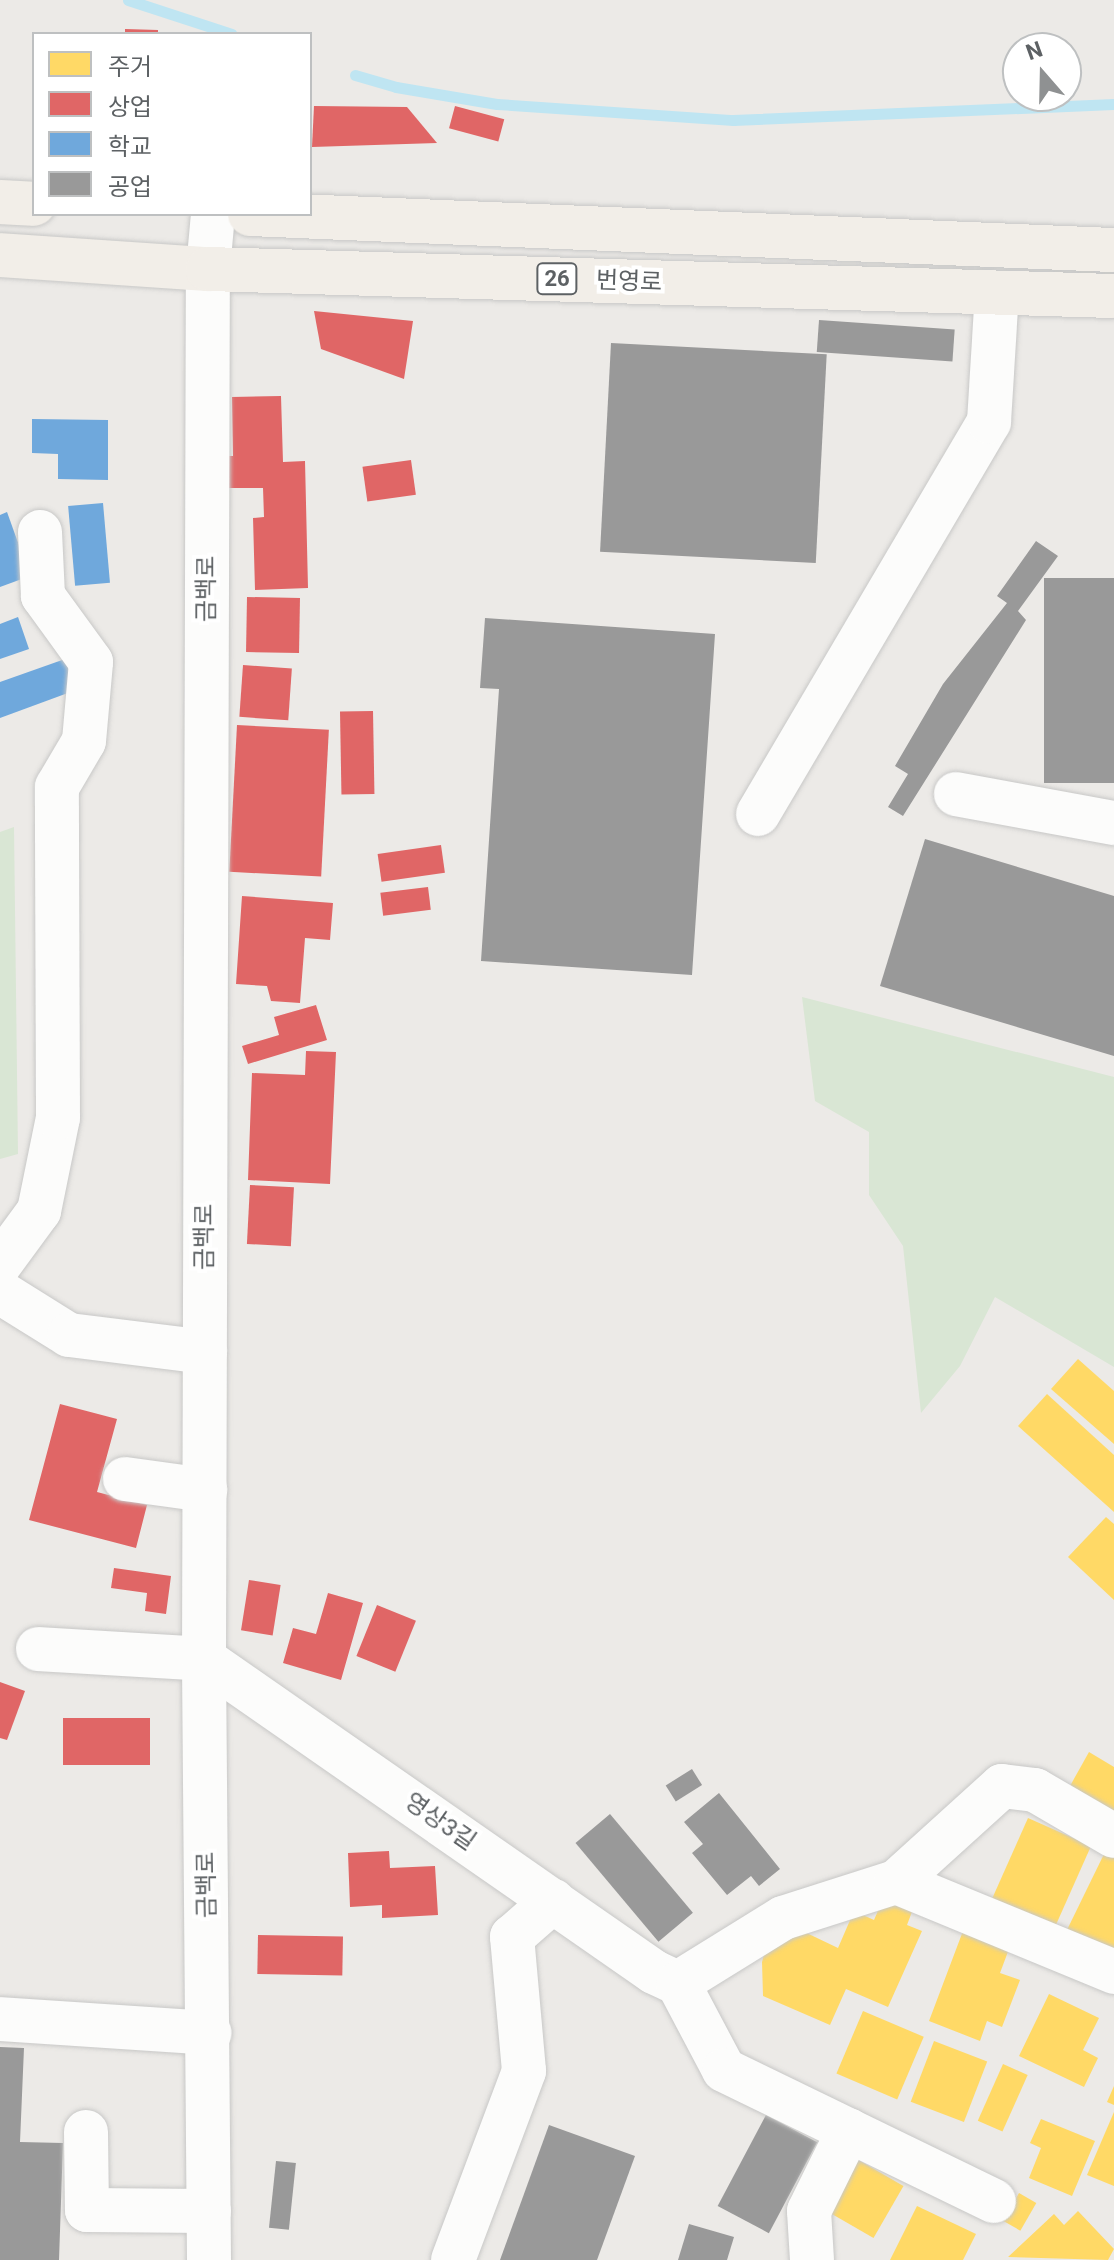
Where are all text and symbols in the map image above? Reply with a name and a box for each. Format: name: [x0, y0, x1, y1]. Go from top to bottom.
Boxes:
legend: [32, 32, 312, 216]
north arrow: [1002, 32, 1082, 112]
text: N: [1023, 36, 1046, 65]
text: 주거: [108, 53, 152, 81]
text: 상업: [108, 93, 152, 121]
text: 학교: [108, 133, 152, 161]
text: 공업: [108, 173, 152, 201]
road number: 26: [535, 261, 579, 297]
street label: 번영로: [595, 266, 663, 298]
street label: 금백로: [193, 556, 221, 622]
street label: 금백로: [191, 1204, 219, 1270]
street label: 영상3길: [399, 1787, 481, 1857]
street label: 금백로: [192, 1852, 222, 1918]

